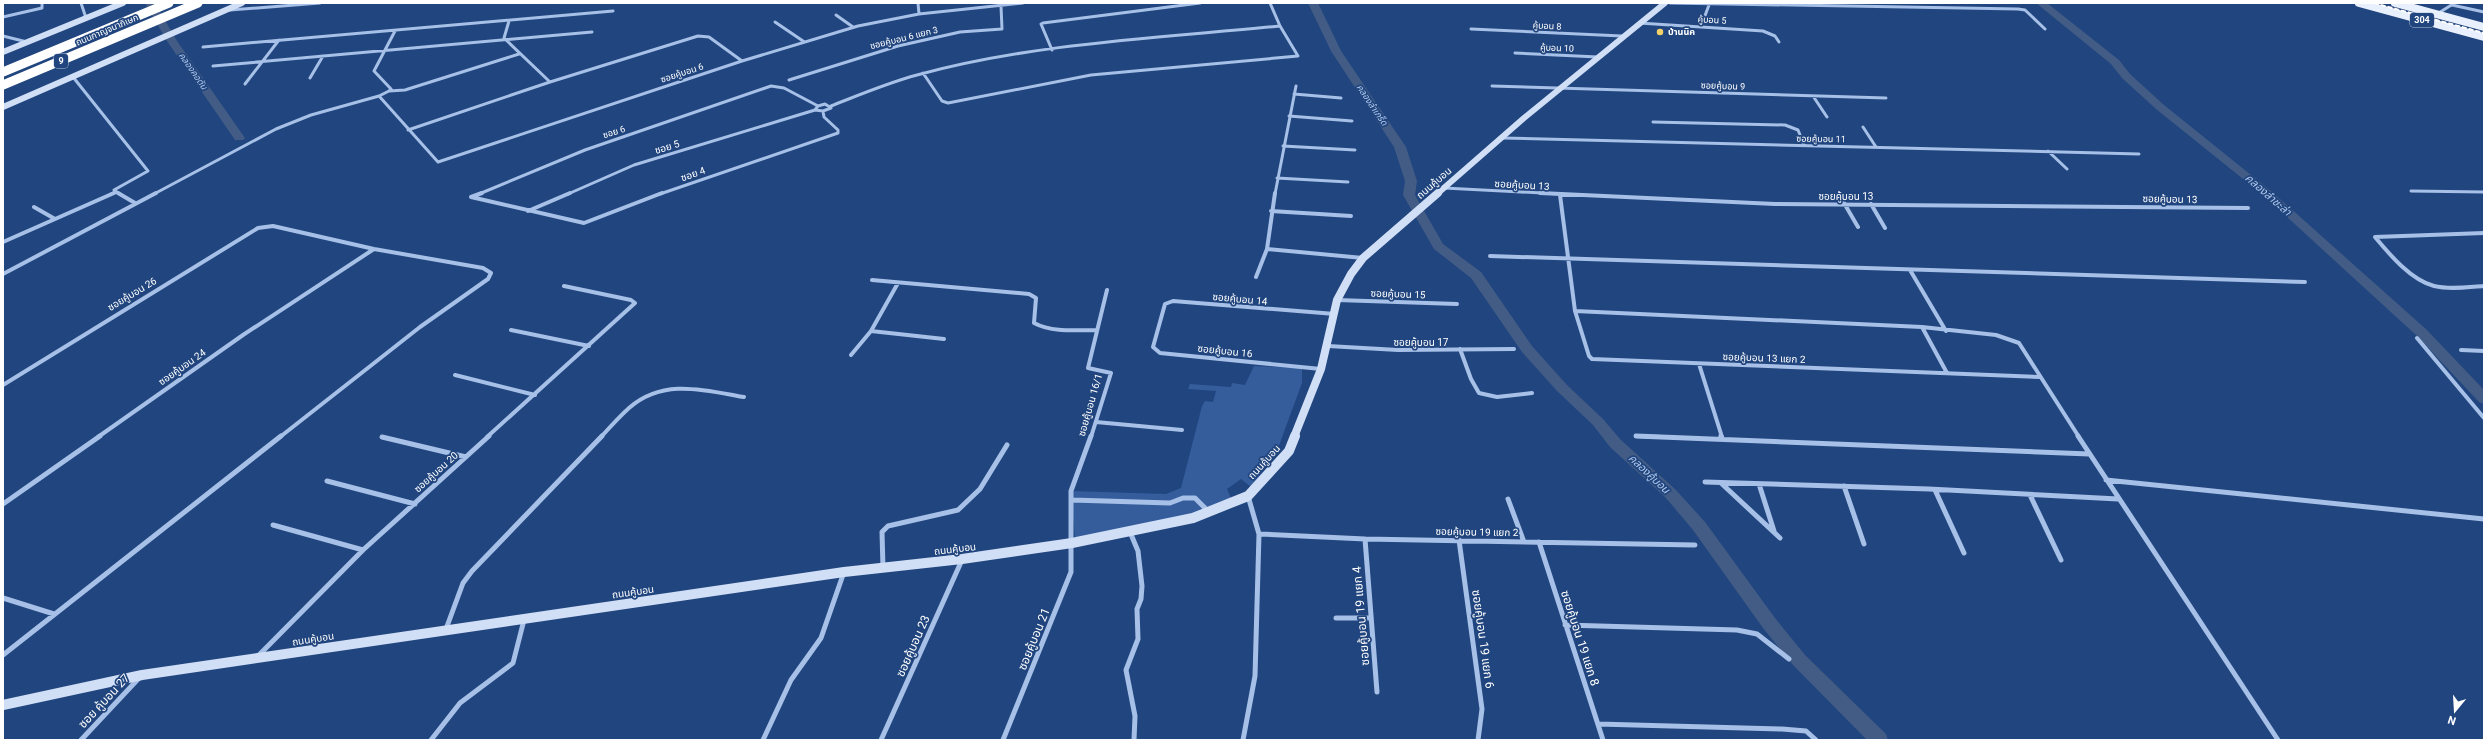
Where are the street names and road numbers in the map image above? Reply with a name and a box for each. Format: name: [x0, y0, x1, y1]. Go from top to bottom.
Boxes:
street label: ถนนกาญจนาภิเษก: [74, 12, 140, 48]
road number: 304: [2410, 13, 2434, 27]
street label: คู้บอน 5: [1697, 14, 1727, 27]
street label: คู้บอน 8: [1532, 20, 1562, 33]
street label: ซอยคู้บอน 6 แยก 3: [869, 25, 939, 52]
street label: คู้บอน 10: [1540, 42, 1574, 55]
road number: 9: [54, 54, 68, 68]
street label: ซอยคู้บอน 6: [659, 61, 705, 86]
street label: ซอยคู้บอน 9: [1701, 80, 1745, 93]
street label: ซอย 6: [602, 124, 626, 140]
street label: ซอยคู้บอน 11: [1796, 134, 1846, 145]
street label: ซอย 5: [653, 138, 681, 156]
street label: ซอย 4: [679, 164, 707, 184]
street label: ถนนคู้บอน: [1414, 165, 1454, 202]
street label: ซอยคู้บอน 13: [1494, 178, 1550, 193]
street label: ซอยคู้บอน 13: [1818, 191, 1874, 203]
street label: ซอยคู้บอน 13: [2142, 193, 2198, 206]
street label: ซอยคู้บอน 26: [106, 275, 159, 314]
street label: ซอยคู้บอน 15: [1370, 288, 1426, 301]
street label: ซอยคู้บอน 14: [1212, 291, 1268, 308]
street label: ซอยคู้บอน 17: [1393, 337, 1449, 349]
street label: ซอยคู้บอน 16: [1197, 343, 1253, 360]
street label: ซอยคู้บอน 24: [156, 347, 209, 388]
street label: ซอยคู้บอน 13 แยก 2: [1722, 351, 1806, 366]
street label: ซอยคู้บอน 16/1: [1076, 372, 1105, 438]
street label: ถนนคู้บอน: [1246, 443, 1283, 482]
street label: ซอยคู้บอน 20: [412, 449, 461, 495]
street label: ซอยคู้บอน 19 แยก 2: [1435, 526, 1519, 539]
street label: ถนนคู้บอน: [933, 541, 977, 558]
street label: ซอยคู้บอน 19 แยก 4: [1350, 566, 1372, 666]
street label: ถนนคู้บอน: [611, 584, 655, 601]
street label: ซอยคู้บอน 19 แยก 6: [1469, 589, 1497, 689]
street label: ซอยคู้บอน 19 แยก 8: [1558, 589, 1602, 688]
street label: ซอยคู้บอน 21: [1015, 606, 1053, 672]
street label: ซอยคู้บอน 23: [893, 613, 933, 679]
street label: ถนนคู้บอน: [291, 630, 335, 649]
street label: ซอย คู้บอน 27: [75, 671, 133, 731]

